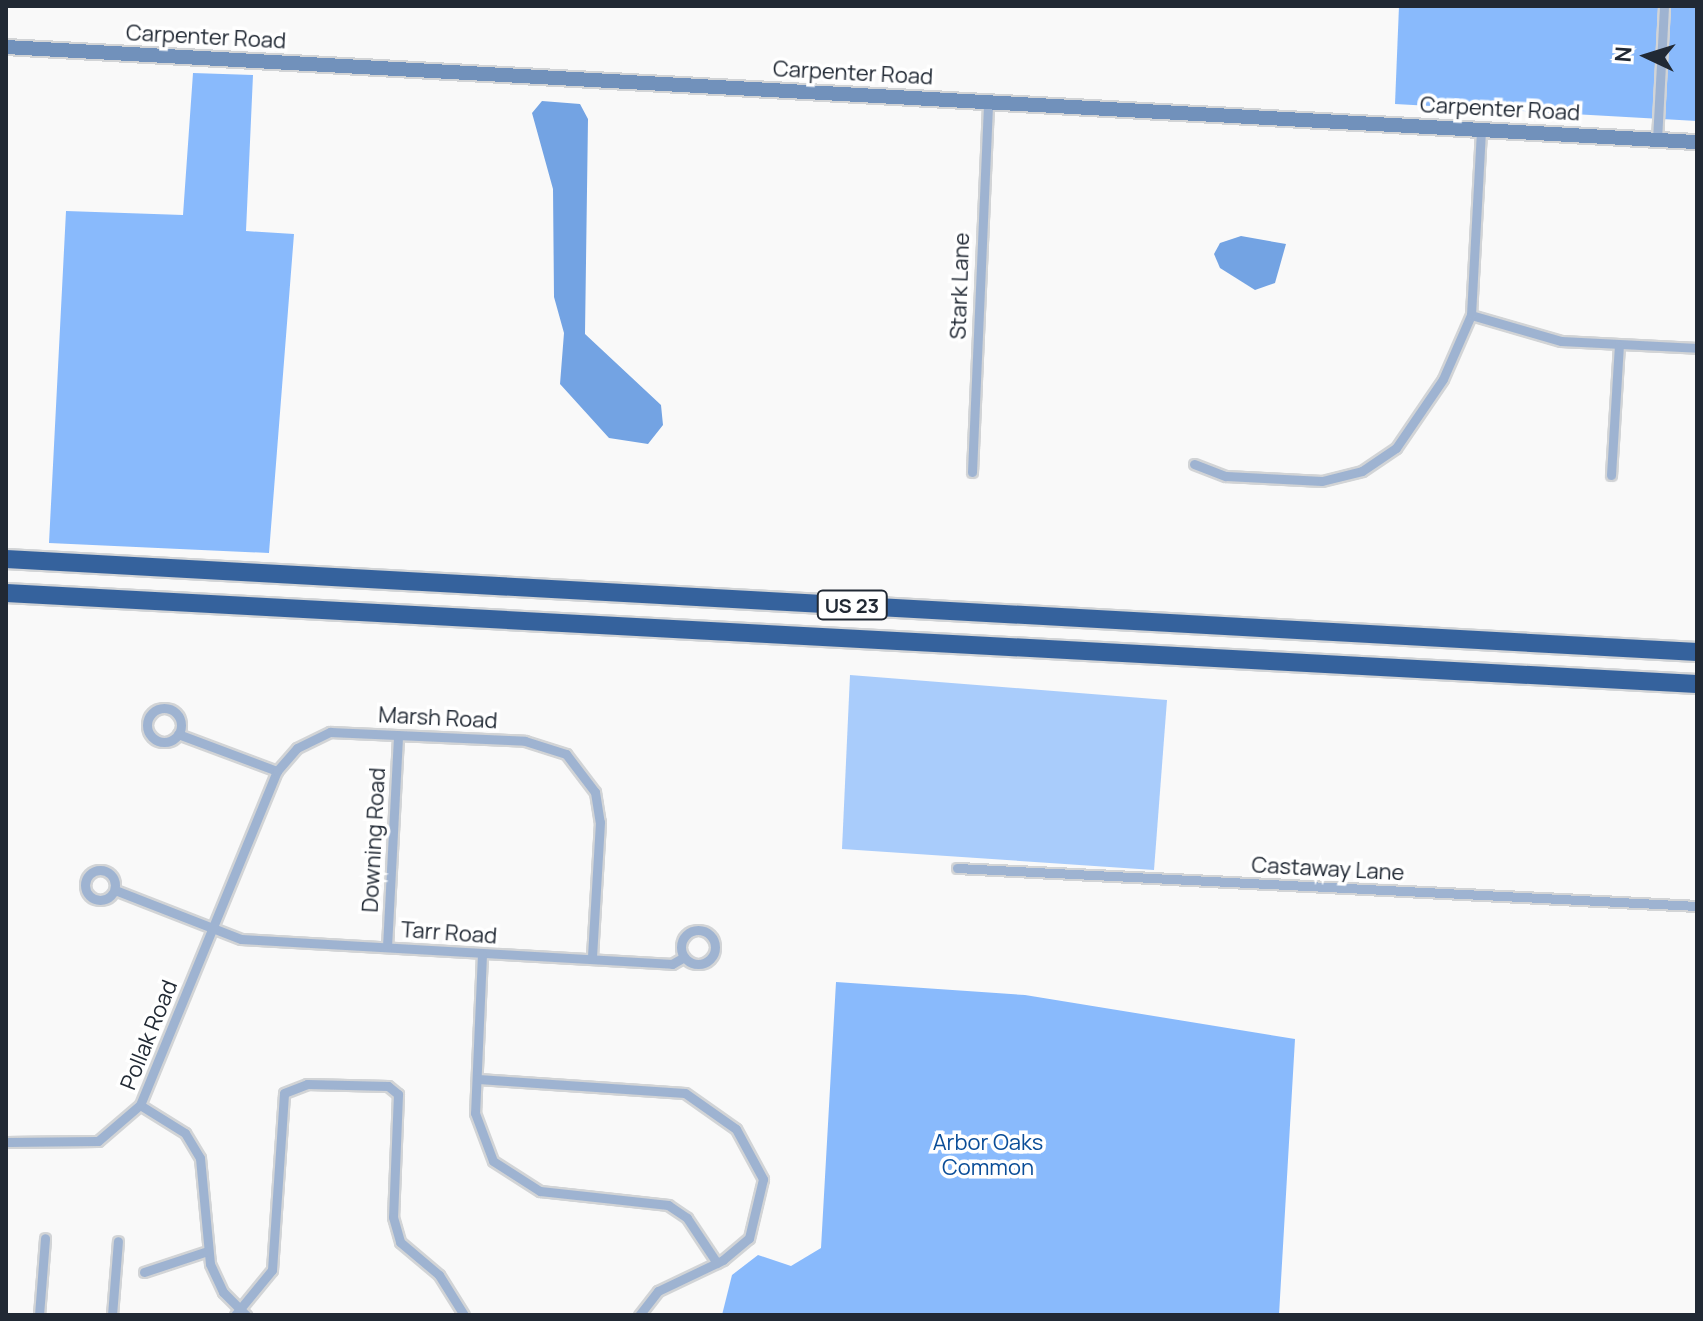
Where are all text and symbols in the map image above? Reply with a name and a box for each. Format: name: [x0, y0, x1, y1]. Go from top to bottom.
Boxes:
north arrow: [1607, 16, 1687, 96]
street label: Carpenter Road: [125, 20, 287, 54]
text: N: [1608, 45, 1639, 63]
street label: Carpenter Road: [772, 56, 934, 90]
street label: Carpenter Road: [1419, 92, 1581, 126]
street label: Stark Lane: [945, 232, 975, 340]
road number: US 23: [816, 589, 888, 621]
street label: Marsh Road: [378, 702, 498, 734]
street label: Downing Road: [357, 767, 391, 913]
street label: Castaway Lane: [1251, 852, 1405, 886]
street label: Tarr Road: [400, 916, 498, 950]
street label: Pollak Road: [115, 976, 183, 1094]
park label: Arbor Oaks Common: [933, 1129, 1043, 1180]

